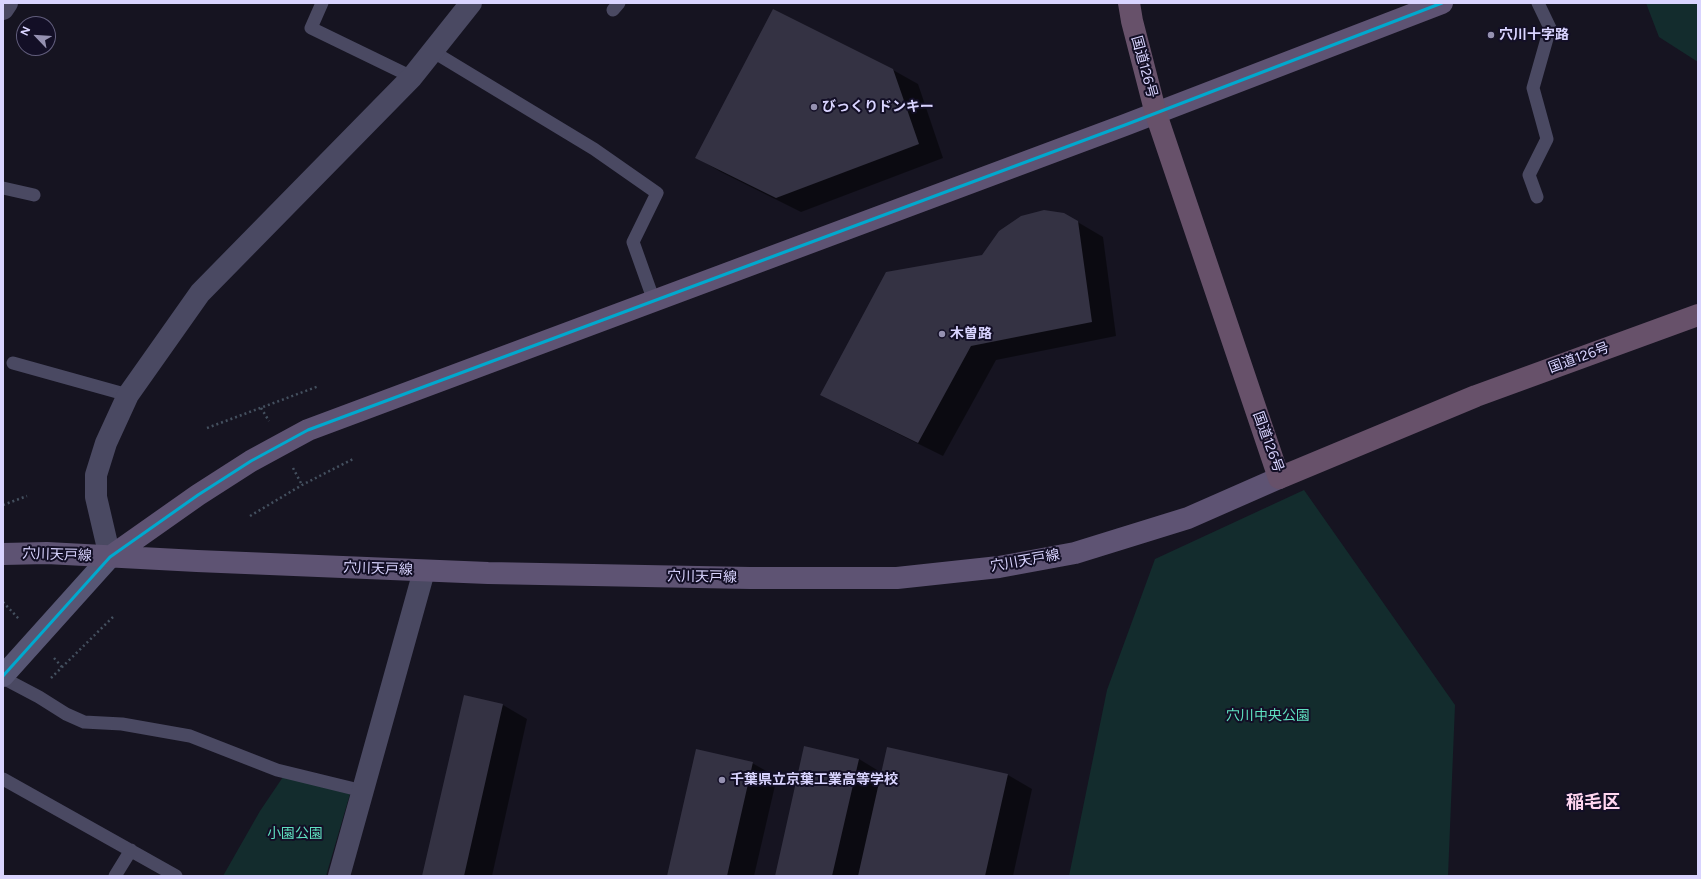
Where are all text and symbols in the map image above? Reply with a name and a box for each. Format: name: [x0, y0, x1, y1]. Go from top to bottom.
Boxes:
north arrow: [16, 16, 56, 56]
text: N: [18, 25, 33, 38]
place label: 穴川十字路: [1499, 27, 1569, 43]
marker: 穴川十字路: [1486, 30, 1496, 40]
street label: 国道126号: [1128, 34, 1160, 100]
place label: びっくりドンキー: [822, 99, 934, 115]
marker: びっくりドンキー: [809, 102, 819, 112]
place label: 木曽路: [950, 326, 992, 342]
marker: 木曽路: [937, 329, 947, 339]
street label: 国道126号: [1546, 339, 1612, 377]
street label: 国道126号: [1249, 409, 1287, 475]
street label: 穴川天戸線: [22, 545, 92, 565]
street label: 穴川天戸線: [989, 547, 1061, 575]
street label: 穴川天戸線: [343, 559, 413, 579]
street label: 穴川天戸線: [667, 568, 737, 586]
park label: 穴川中央公園: [1226, 708, 1310, 724]
place label: 千葉県立京葉工業高等学校: [730, 772, 898, 788]
marker: 千葉県立京葉工業高等学校: [717, 775, 727, 785]
district label: 稲毛区: [1566, 792, 1620, 814]
park label: 小園公園: [267, 826, 323, 842]

